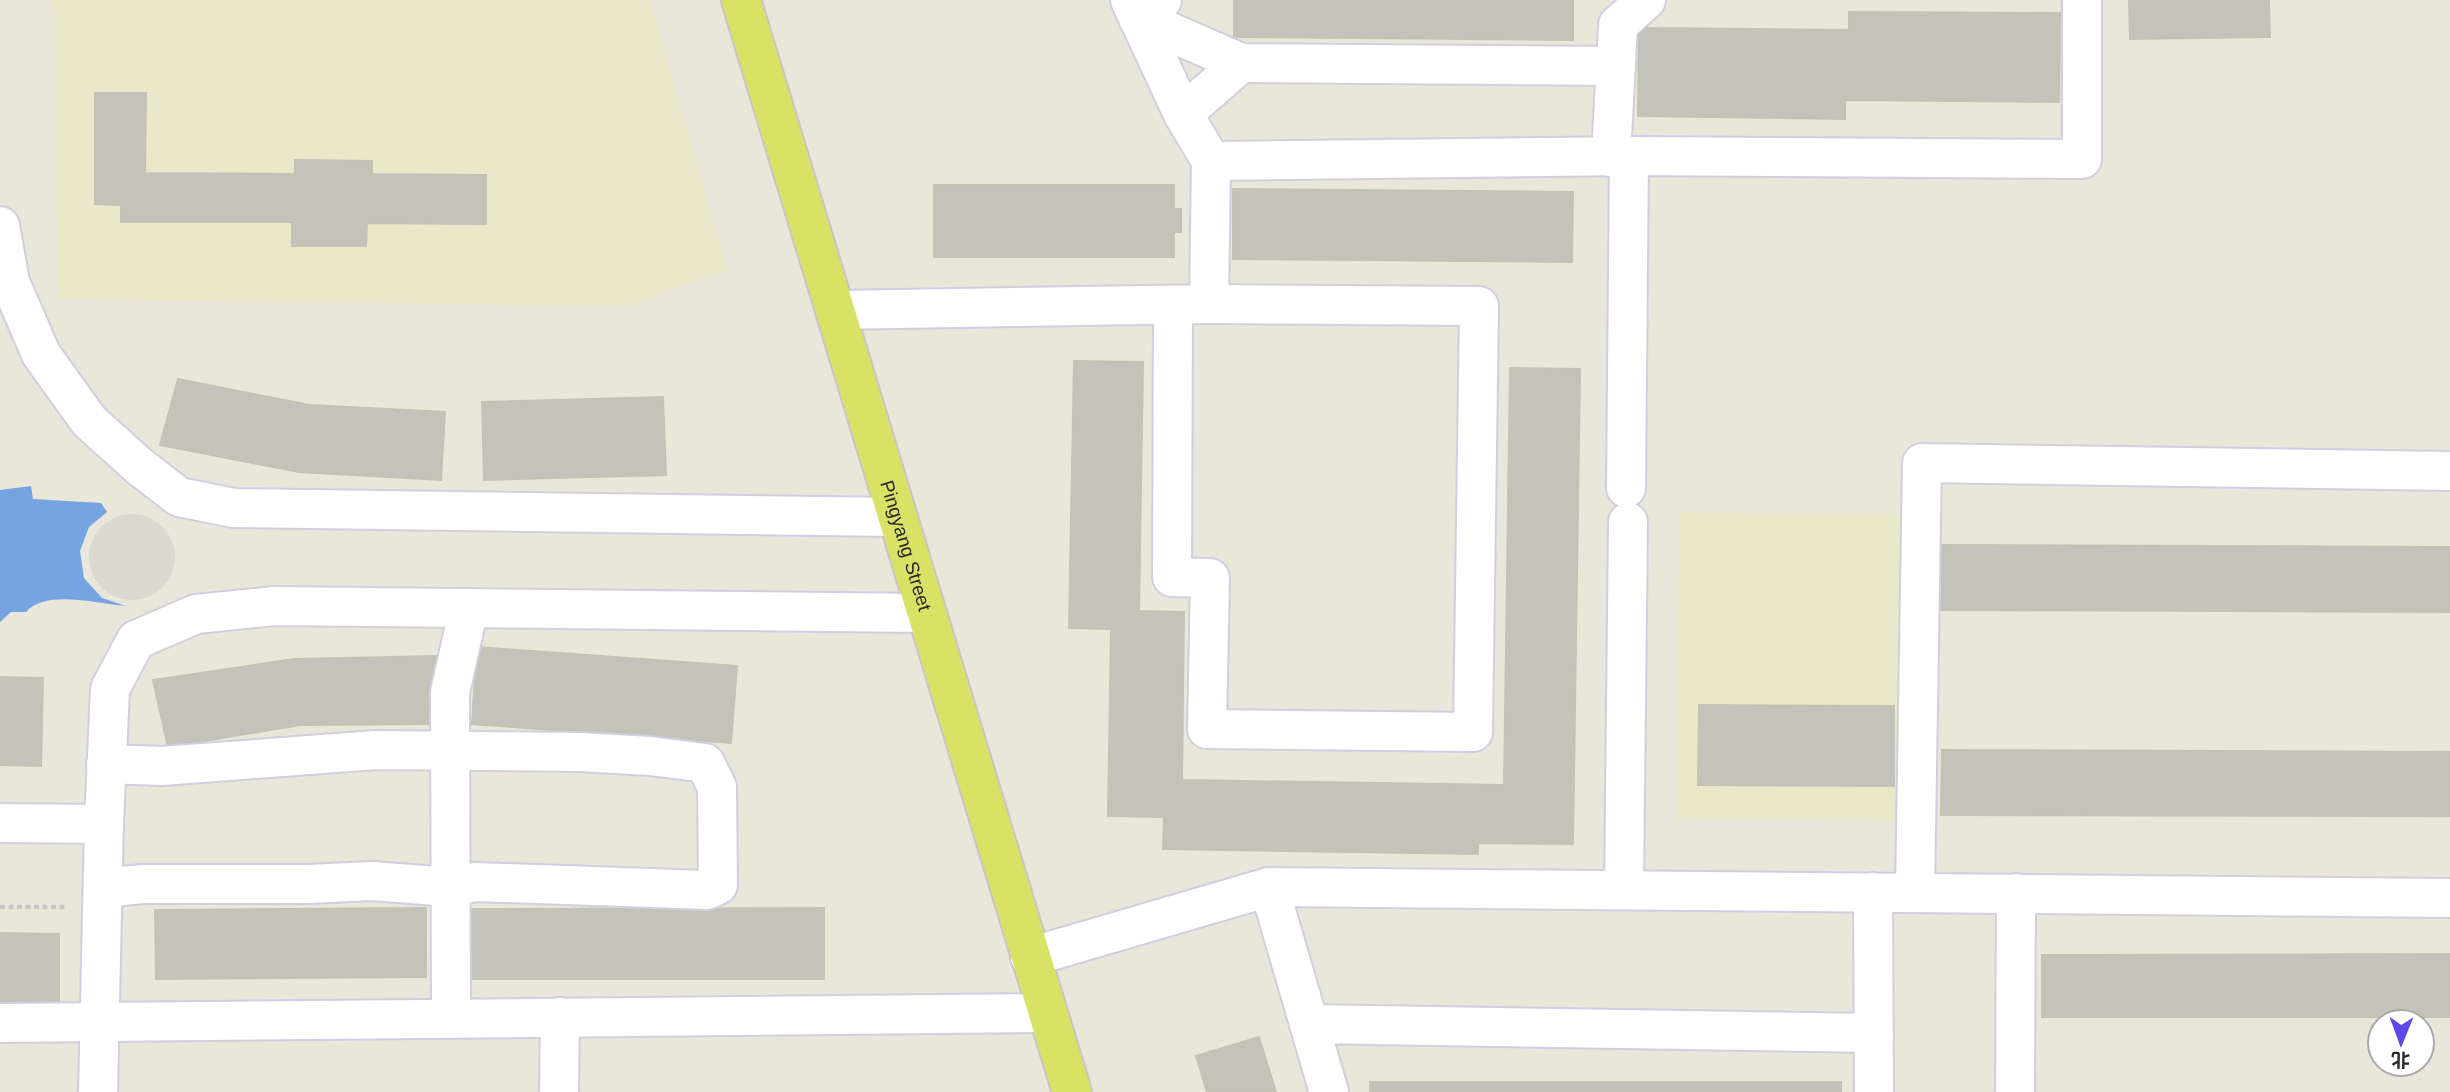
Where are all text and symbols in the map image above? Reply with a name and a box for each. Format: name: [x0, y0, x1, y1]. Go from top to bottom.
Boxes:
street label: Pingyang Street: [877, 478, 936, 614]
north arrow: [2366, 1008, 2436, 1078]
text: 北: [2391, 1049, 2410, 1070]

